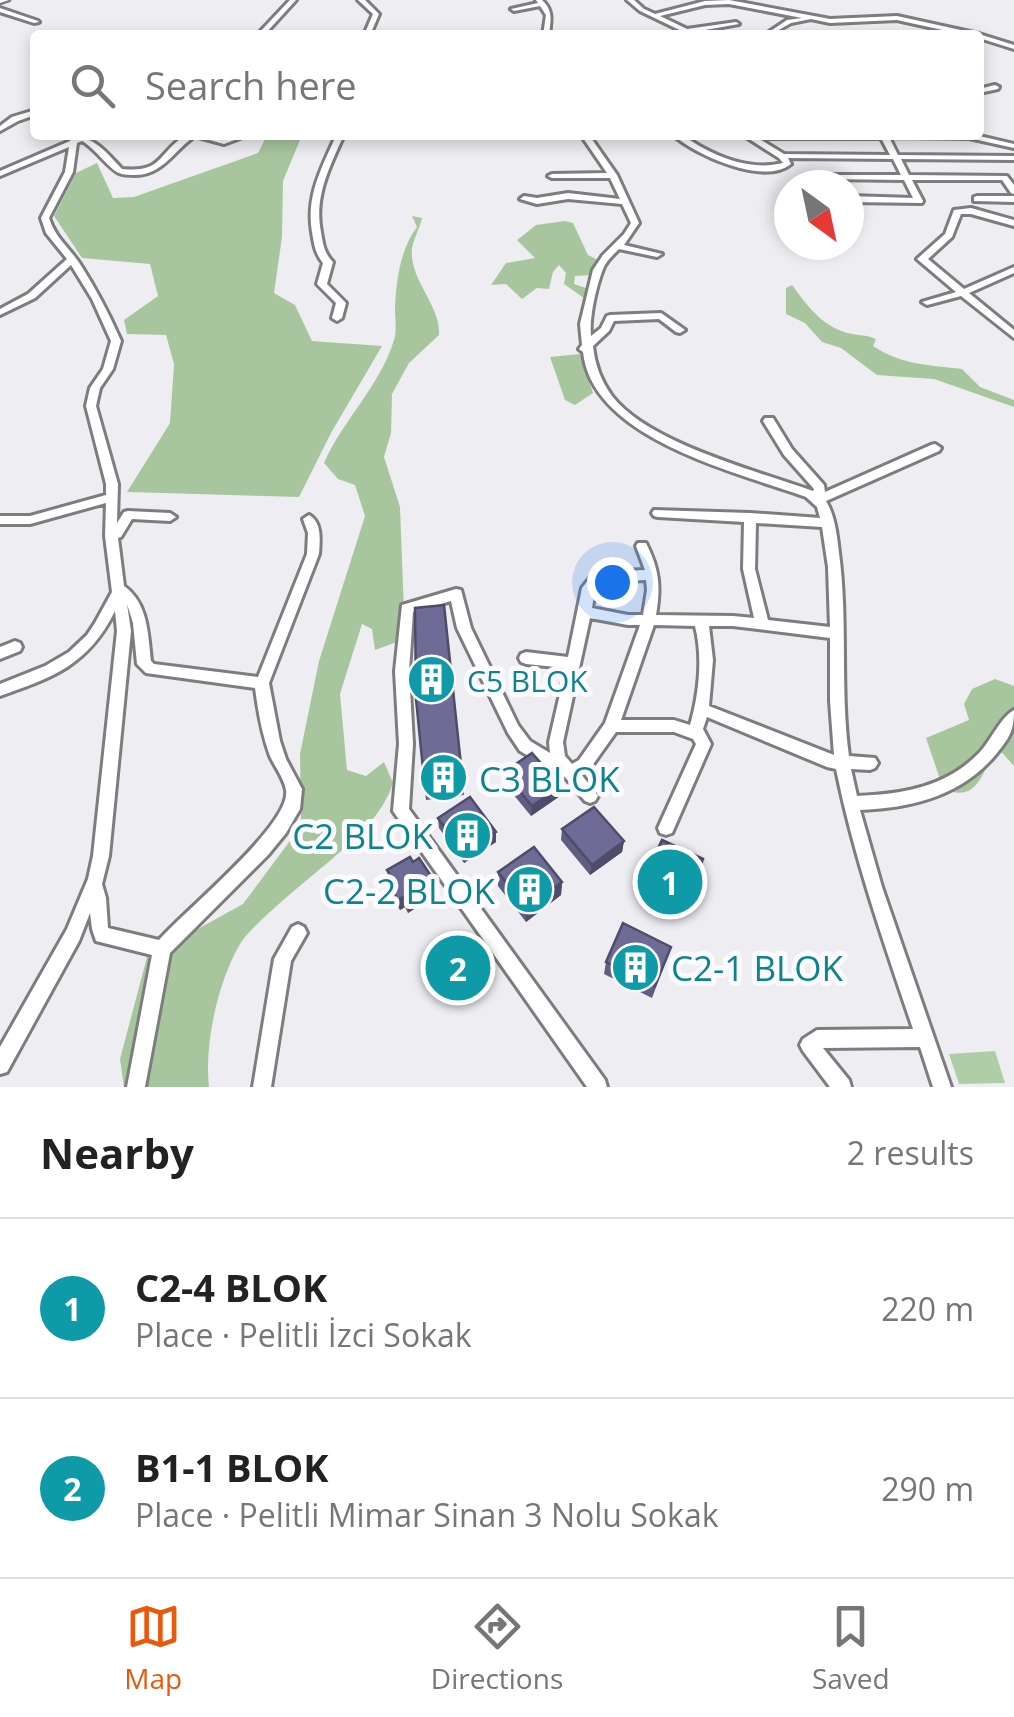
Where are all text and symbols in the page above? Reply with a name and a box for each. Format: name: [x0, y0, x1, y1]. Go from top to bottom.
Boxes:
search box: [30, 30, 984, 140]
icon: search: [65, 58, 120, 113]
text: Search here: [145, 59, 357, 111]
north arrow: [774, 170, 864, 260]
your location: [587, 557, 638, 608]
building icon: C5 BLOK: [406, 654, 458, 706]
place label: C5 BLOK: [467, 660, 588, 701]
building icon: C3 BLOK: [418, 752, 470, 804]
place label: C3 BLOK: [479, 755, 620, 802]
building icon: C2 BLOK: [442, 809, 494, 861]
place label: C2 BLOK: [292, 812, 434, 859]
pin: 1: [638, 844, 702, 920]
building icon: C2-2 BLOK: [504, 864, 556, 916]
place label: C2-2 BLOK: [323, 867, 496, 914]
pin: 2: [426, 930, 490, 1006]
building icon: C2-1 BLOK: [610, 941, 662, 993]
place label: C2-1 BLOK: [671, 944, 844, 991]
text: Nearby: [40, 1124, 194, 1181]
text: 2 results: [847, 1131, 974, 1174]
text: C2-4 BLOK: [135, 1261, 327, 1313]
text: 1: [63, 1287, 82, 1330]
text: 220 m: [881, 1287, 974, 1330]
text: Place · Pelitli İzci Sokak: [135, 1313, 472, 1356]
text: B1-1 BLOK: [135, 1441, 329, 1493]
text: 2: [63, 1467, 82, 1510]
text: 290 m: [881, 1467, 974, 1510]
text: Place · Pelitli Mimar Sinan 3 Nolu Sokak: [135, 1493, 718, 1536]
tab: Map: [124, 1599, 182, 1697]
tab: Directions: [431, 1599, 563, 1697]
tab: Saved: [812, 1599, 890, 1697]

